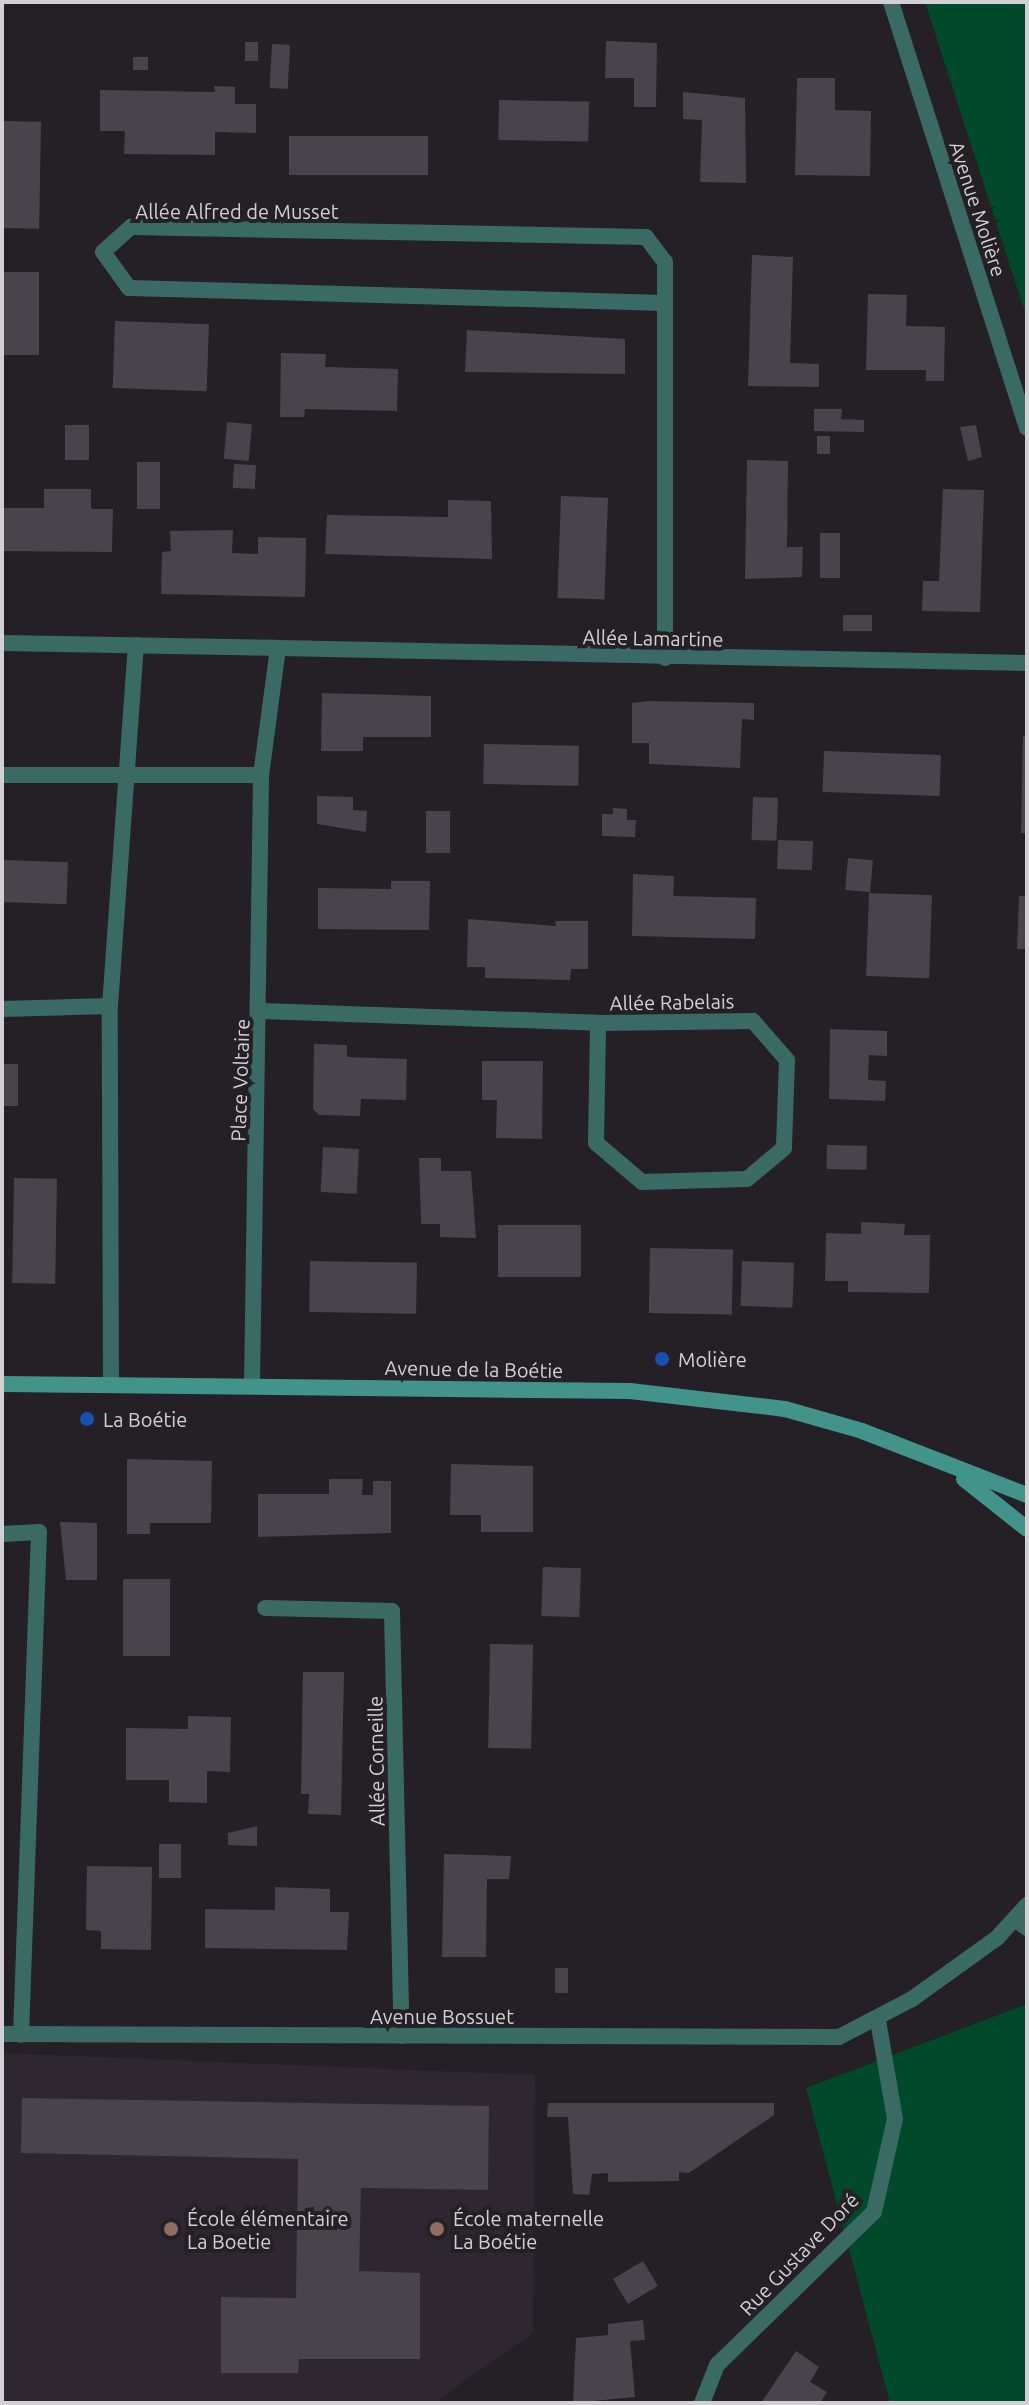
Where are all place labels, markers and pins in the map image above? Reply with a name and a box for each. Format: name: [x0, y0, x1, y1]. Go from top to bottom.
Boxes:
place label: Molière: [678, 1347, 747, 1371]
marker: Molière: [653, 1350, 671, 1368]
place label: La Boétie: [103, 1407, 187, 1431]
marker: La Boétie: [78, 1410, 96, 1428]
place label: École élémentaire La Boetie: [187, 2206, 349, 2253]
place label: École maternelle La Boétie: [453, 2206, 604, 2253]
marker: École élémentaire La Boetie: [162, 2220, 180, 2238]
marker: École maternelle La Boétie: [428, 2220, 446, 2238]

